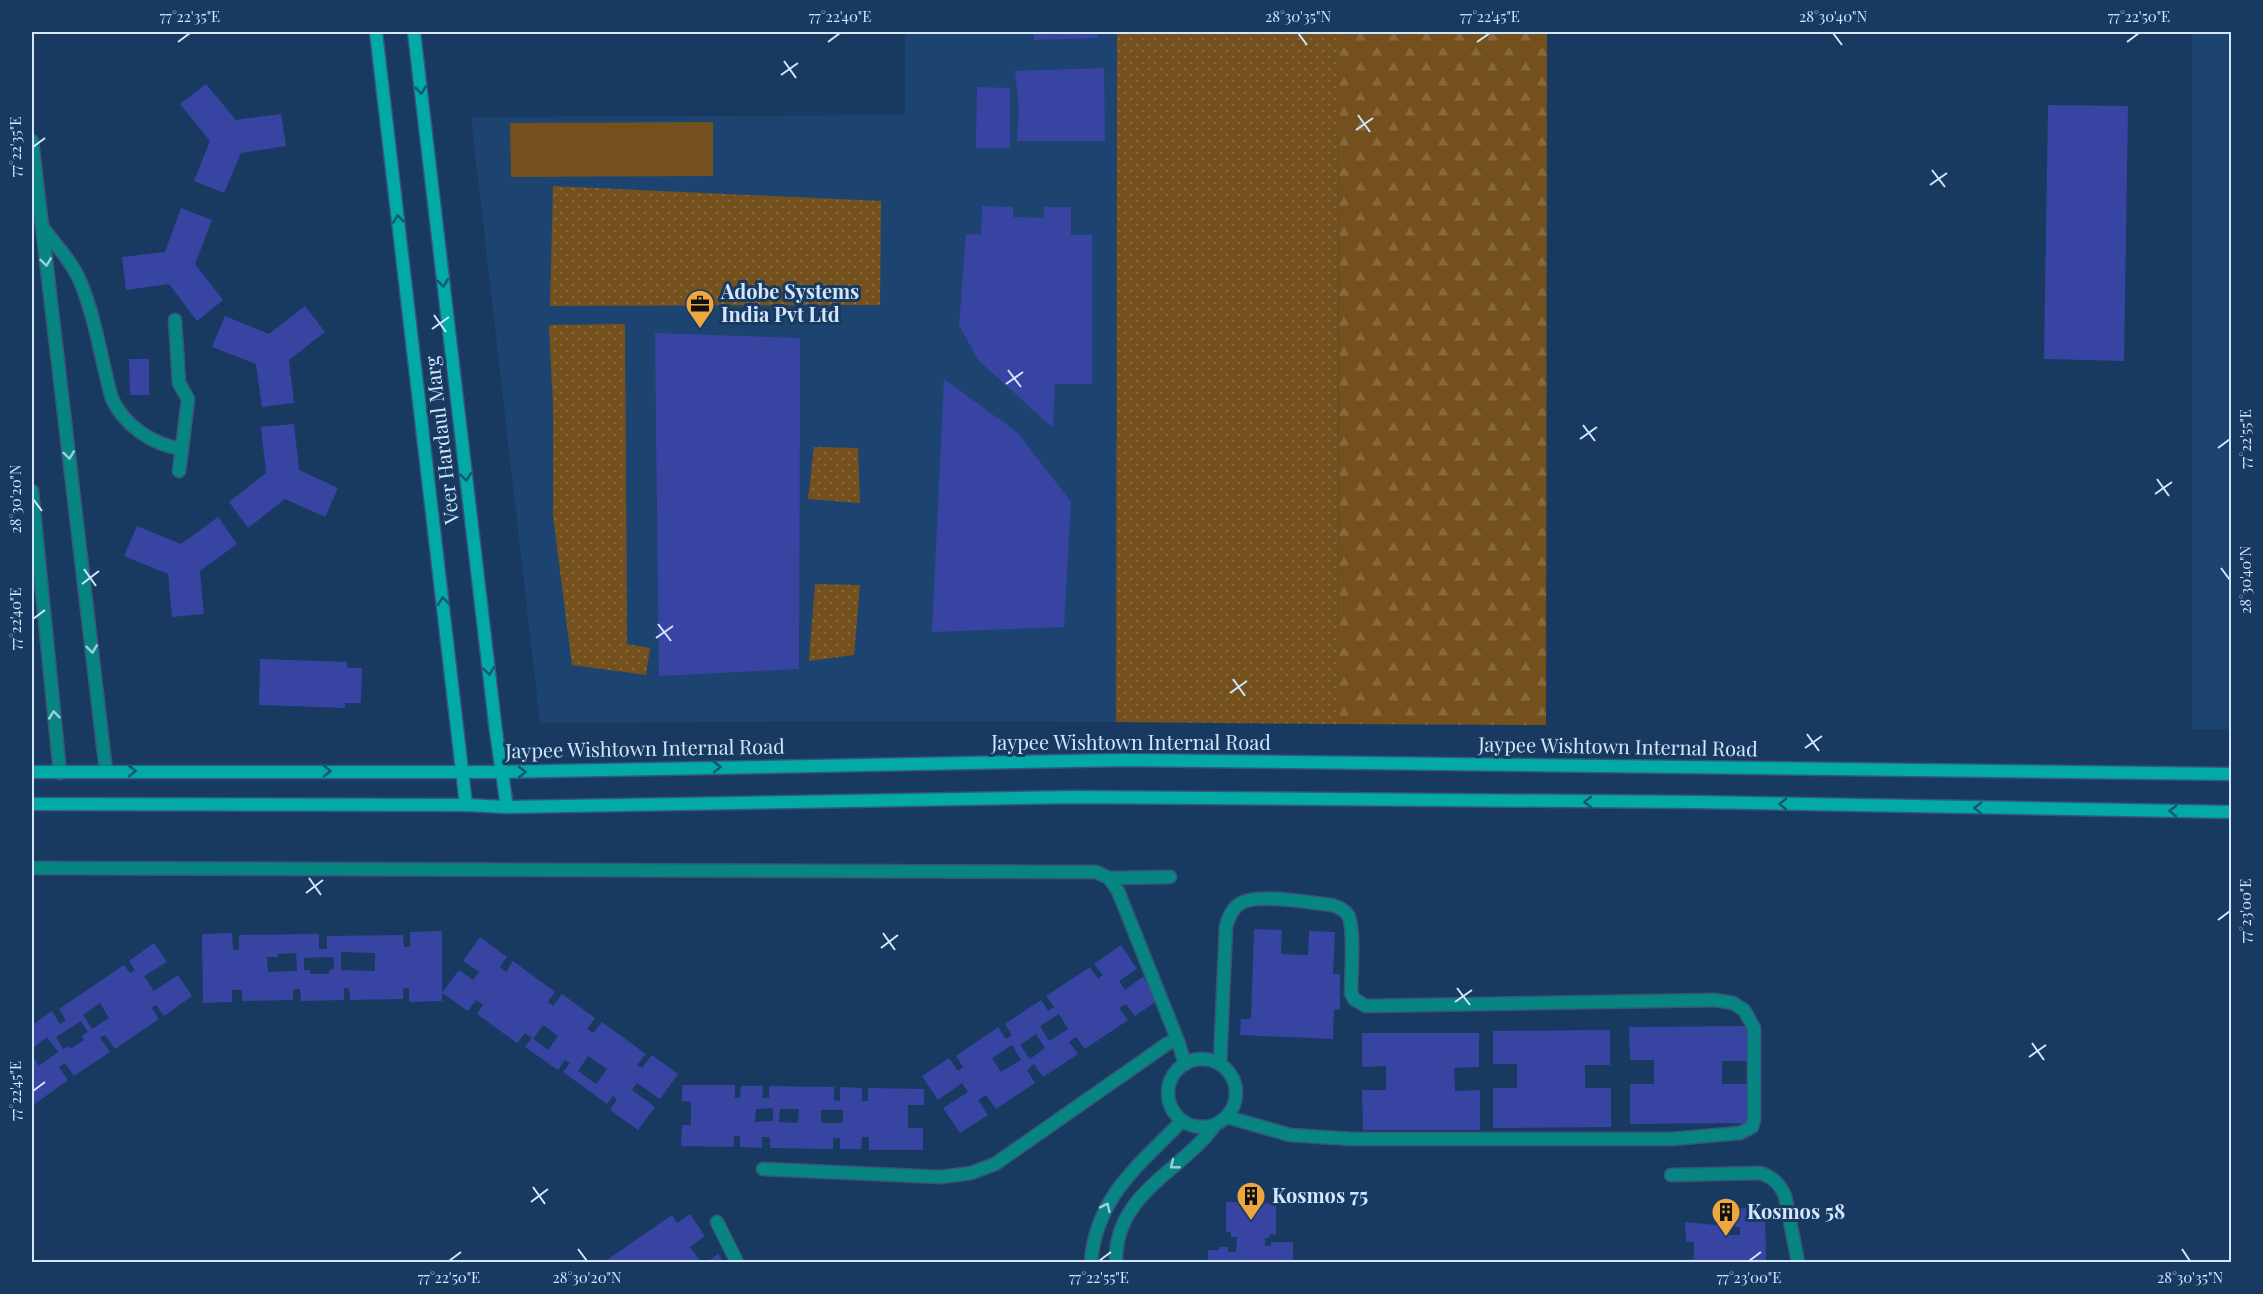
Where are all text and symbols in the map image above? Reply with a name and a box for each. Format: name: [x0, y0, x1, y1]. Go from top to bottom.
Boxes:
text: 77°22'35"E: [160, 6, 220, 26]
text: 77°22'40"E: [809, 6, 871, 26]
text: 28°30'35"N: [1265, 6, 1331, 26]
text: 77°22'45"E: [1460, 6, 1520, 26]
text: 28°30'40"N: [1799, 6, 1867, 26]
text: 77°22'50"E: [2108, 6, 2170, 26]
one-way arrow: [414, 85, 427, 94]
text: 77°22'35"E: [5, 117, 25, 177]
one-way arrow: [392, 215, 405, 224]
one-way arrow: [39, 257, 52, 266]
place label: Adobe Systems India Pvt Ltd: [720, 277, 859, 327]
one-way arrow: [437, 279, 449, 288]
office icon: Adobe Systems India Pvt Ltd: [684, 288, 716, 330]
street label: Veer Hardaul Marg: [417, 354, 464, 527]
text: 77°22'55"E: [2235, 409, 2255, 469]
one-way arrow: [62, 451, 75, 460]
text: 28°30'20"N: [5, 464, 25, 534]
one-way arrow: [459, 472, 472, 482]
text: 28°30'40"N: [2235, 546, 2255, 614]
text: 77°22'40"E: [5, 588, 25, 650]
one-way arrow: [437, 596, 450, 605]
one-way arrow: [85, 644, 98, 654]
one-way arrow: [482, 666, 494, 675]
one-way arrow: [48, 710, 61, 719]
street label: Jaypee Wishtown Internal Road: [990, 728, 1271, 755]
street label: Jaypee Wishtown Internal Road: [1477, 730, 1758, 761]
street label: Jaypee Wishtown Internal Road: [504, 732, 785, 763]
one-way arrow: [712, 761, 721, 774]
one-way arrow: [127, 765, 136, 777]
one-way arrow: [322, 765, 331, 777]
one-way arrow: [517, 766, 526, 778]
one-way arrow: [1584, 796, 1593, 808]
one-way arrow: [1779, 798, 1788, 810]
one-way arrow: [1974, 801, 1983, 814]
one-way arrow: [2169, 805, 2178, 818]
text: 77°23'00"E: [2235, 879, 2255, 943]
text: 77°22'45"E: [5, 1061, 25, 1121]
one-way arrow: [1170, 1158, 1181, 1169]
building icon: Kosmos 75: [1235, 1180, 1267, 1222]
place label: Kosmos 75: [1272, 1181, 1368, 1208]
building icon: Kosmos 58: [1710, 1196, 1742, 1238]
place label: Kosmos 58: [1747, 1197, 1845, 1224]
one-way arrow: [1099, 1202, 1111, 1213]
text: 77°22'50"E: [418, 1267, 480, 1287]
text: 28°30'20"N: [552, 1267, 622, 1287]
text: 77°22'55"E: [1069, 1267, 1129, 1287]
text: 77°23'00"E: [1717, 1267, 1781, 1287]
text: 28°30'35"N: [2157, 1267, 2223, 1287]

